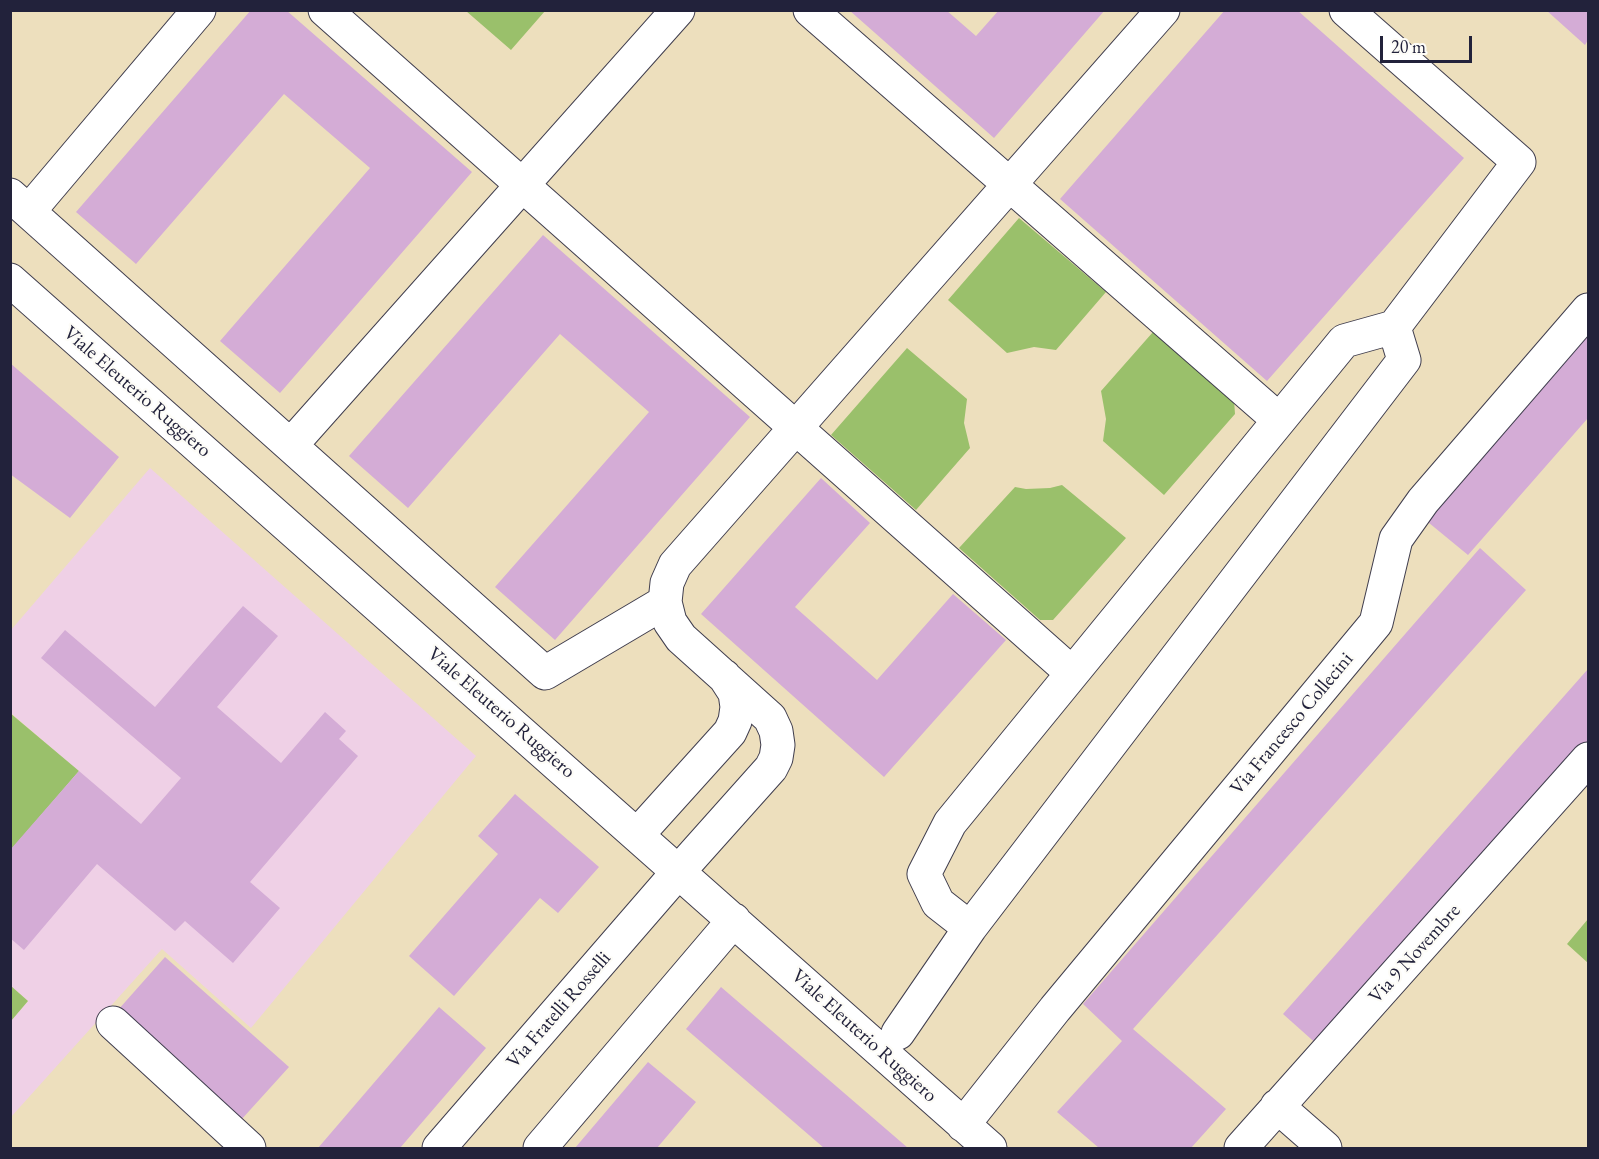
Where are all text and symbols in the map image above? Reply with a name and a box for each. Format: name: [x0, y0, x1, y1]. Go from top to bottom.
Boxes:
scale bar: [1383, 24, 1474, 62]
text: 20 m: [1391, 35, 1426, 58]
street label: Viale Eleuterio Ruggiero: [58, 321, 216, 463]
street label: Viale Eleuterio Ruggiero: [422, 642, 580, 784]
street label: Via Francesco Collecini: [1225, 648, 1359, 800]
street label: Via 9 Novembre: [1364, 899, 1466, 1009]
street label: Via Fratelli Rosselli: [502, 947, 616, 1073]
street label: Viale Eleuterio Ruggiero: [786, 964, 942, 1108]

